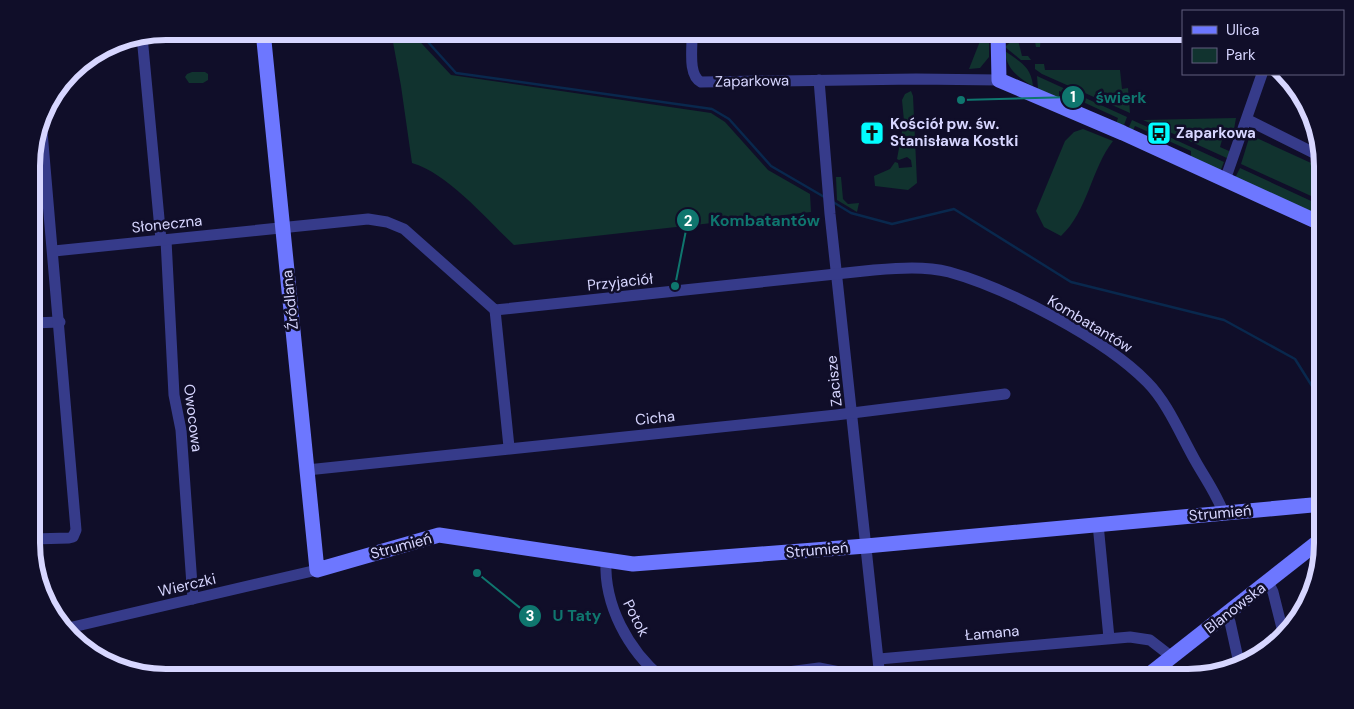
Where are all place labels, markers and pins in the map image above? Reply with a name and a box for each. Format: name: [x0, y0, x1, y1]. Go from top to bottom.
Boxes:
callout: świerk: [1061, 82, 1157, 113]
place label: Kościół pw. św. Stanisława Kostki: [890, 114, 1018, 151]
church icon: Kościół pw. św. Stanisława Kostki: [859, 120, 885, 146]
bus stop icon: Zaparkowa: [1146, 120, 1172, 146]
place label: Zaparkowa: [1176, 123, 1256, 143]
callout: Kombatantów: [675, 205, 830, 236]
callout: U Taty: [518, 600, 611, 631]

